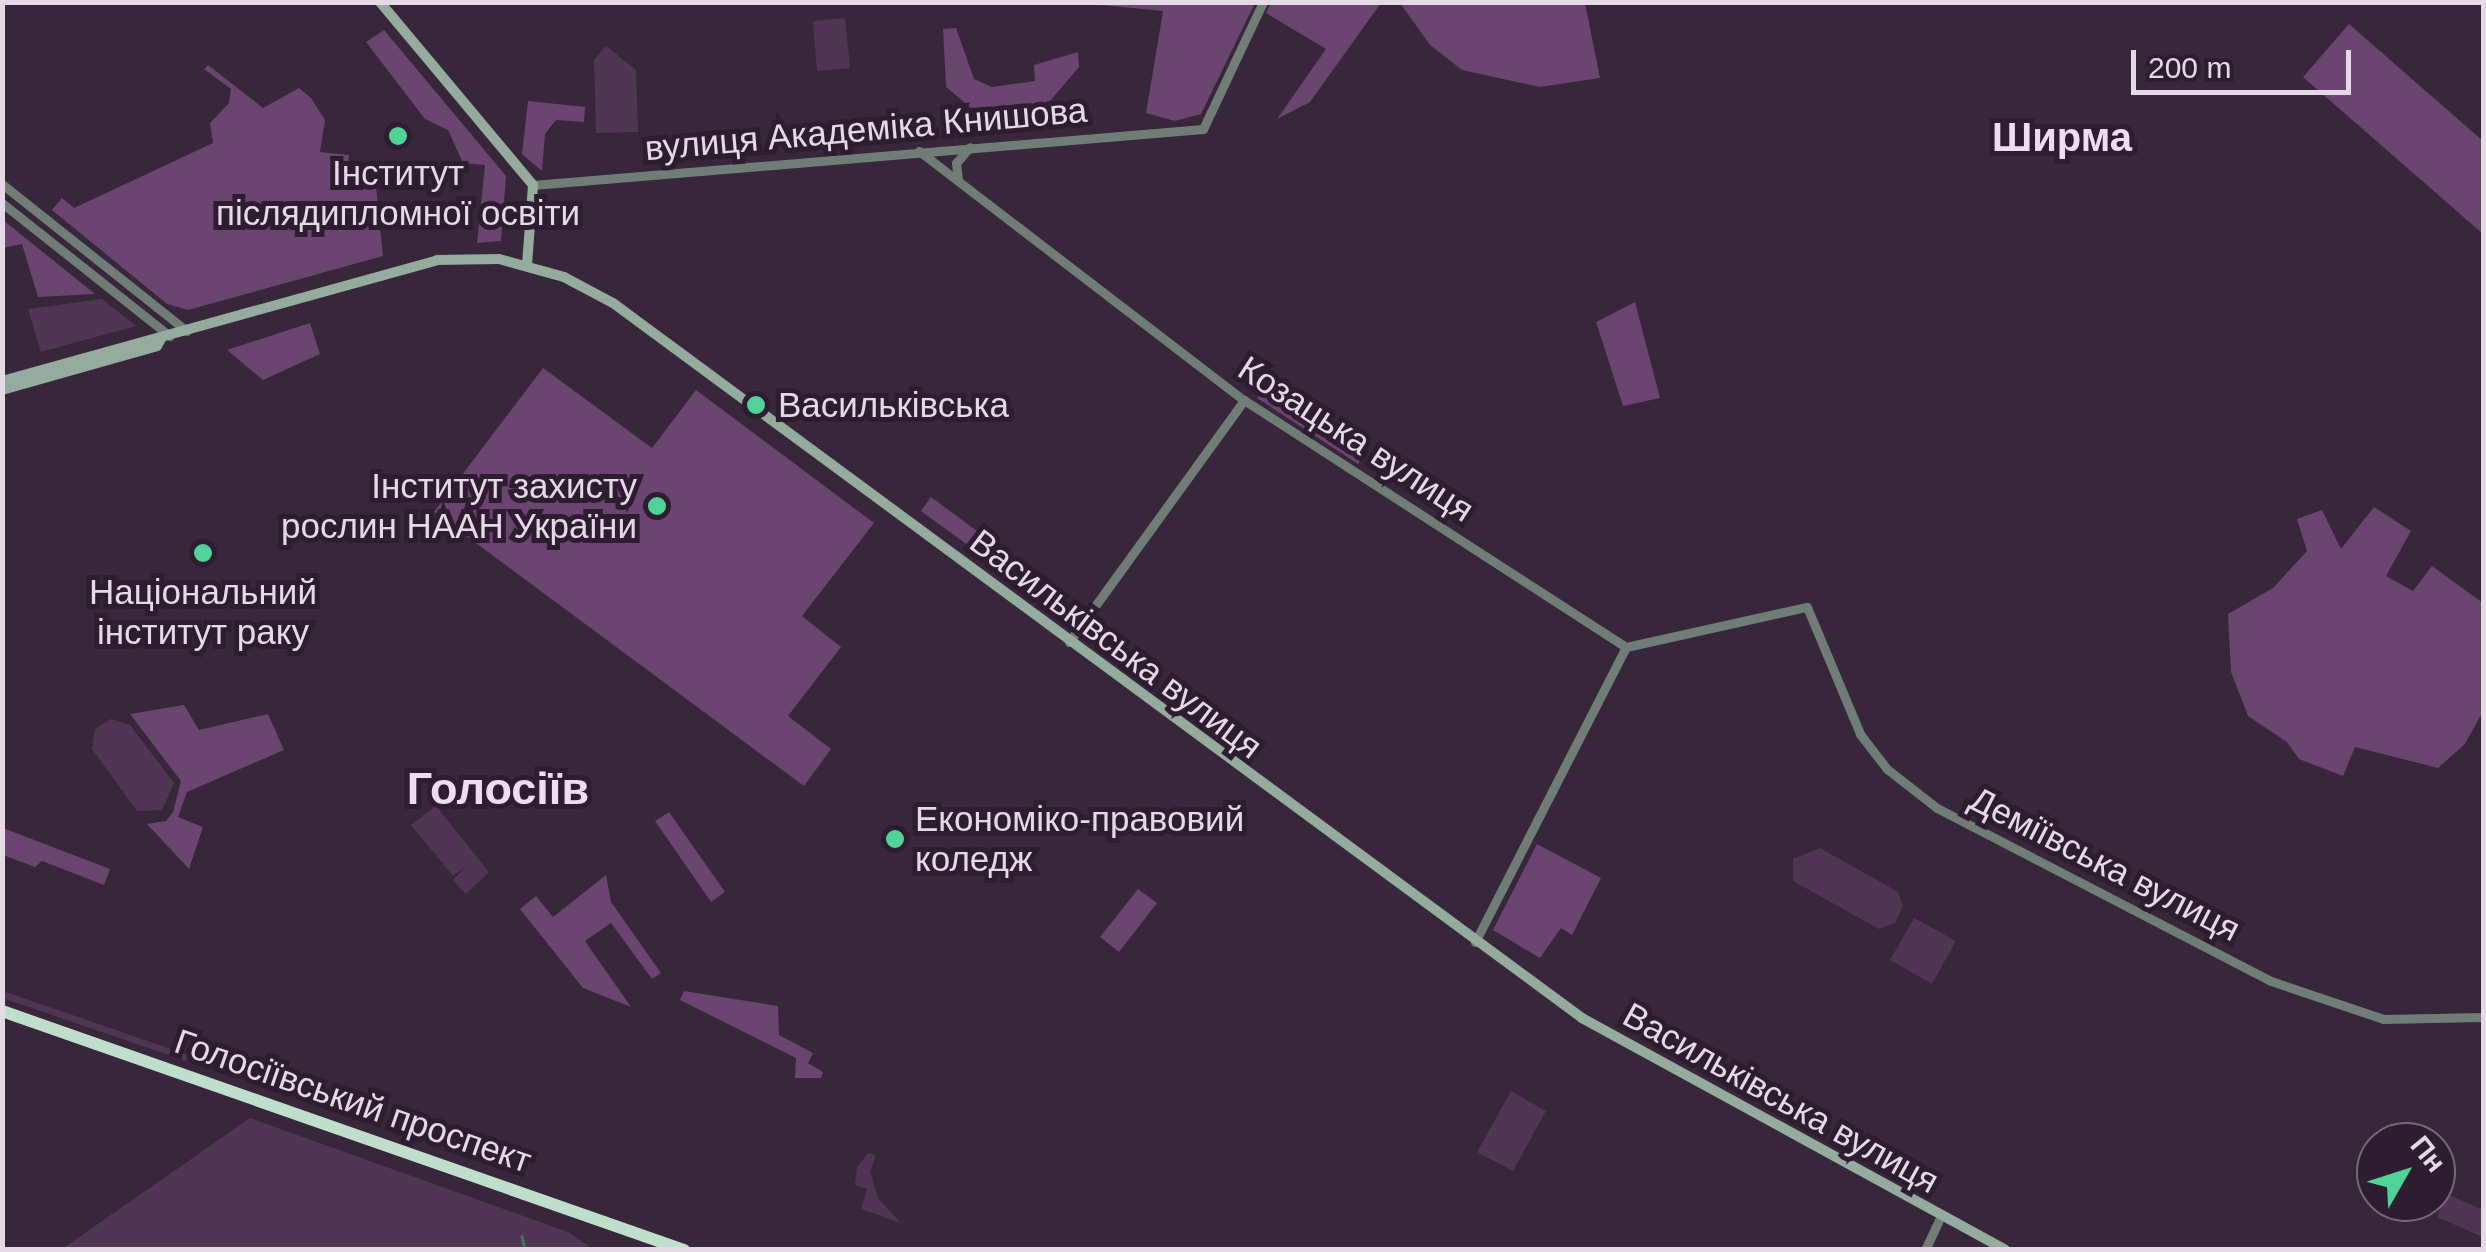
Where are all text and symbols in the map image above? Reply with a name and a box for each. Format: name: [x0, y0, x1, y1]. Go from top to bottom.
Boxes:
scale bar: [2136, 30, 2356, 92]
text: 200 m: [2148, 51, 2231, 84]
street label: вулиця Академіка Книшова: [643, 89, 1089, 169]
district label: Ширма: [1992, 113, 2132, 161]
marker: Інститут післядипломної освіти: [387, 125, 409, 147]
place label: Інститут післядипломної освіти: [216, 152, 580, 234]
street label: Козацька вулиця: [1230, 347, 1482, 531]
place label: Васильківська: [778, 384, 1009, 426]
marker: Васильківська: [743, 392, 769, 418]
place label: Інститут захисту рослин НААН України: [281, 465, 637, 547]
marker: Інститут захисту рослин НААН України: [646, 495, 668, 517]
street label: Васильківська вулиця: [962, 521, 1270, 767]
marker: Національний інститут раку: [190, 540, 216, 566]
place label: Національний інститут раку: [89, 571, 317, 653]
district label: Голосіїв: [407, 762, 589, 816]
street label: Деміївська вулиця: [1963, 778, 2247, 950]
place label: Економіко-правовий коледж: [915, 798, 1244, 880]
marker: Економіко-правовий коледж: [884, 828, 906, 850]
street label: Васильківська вулиця: [1616, 994, 1946, 1202]
street label: Голосіївський проспект: [169, 1020, 537, 1182]
north arrow: [2356, 1122, 2456, 1222]
text: Пн: [2404, 1130, 2452, 1178]

